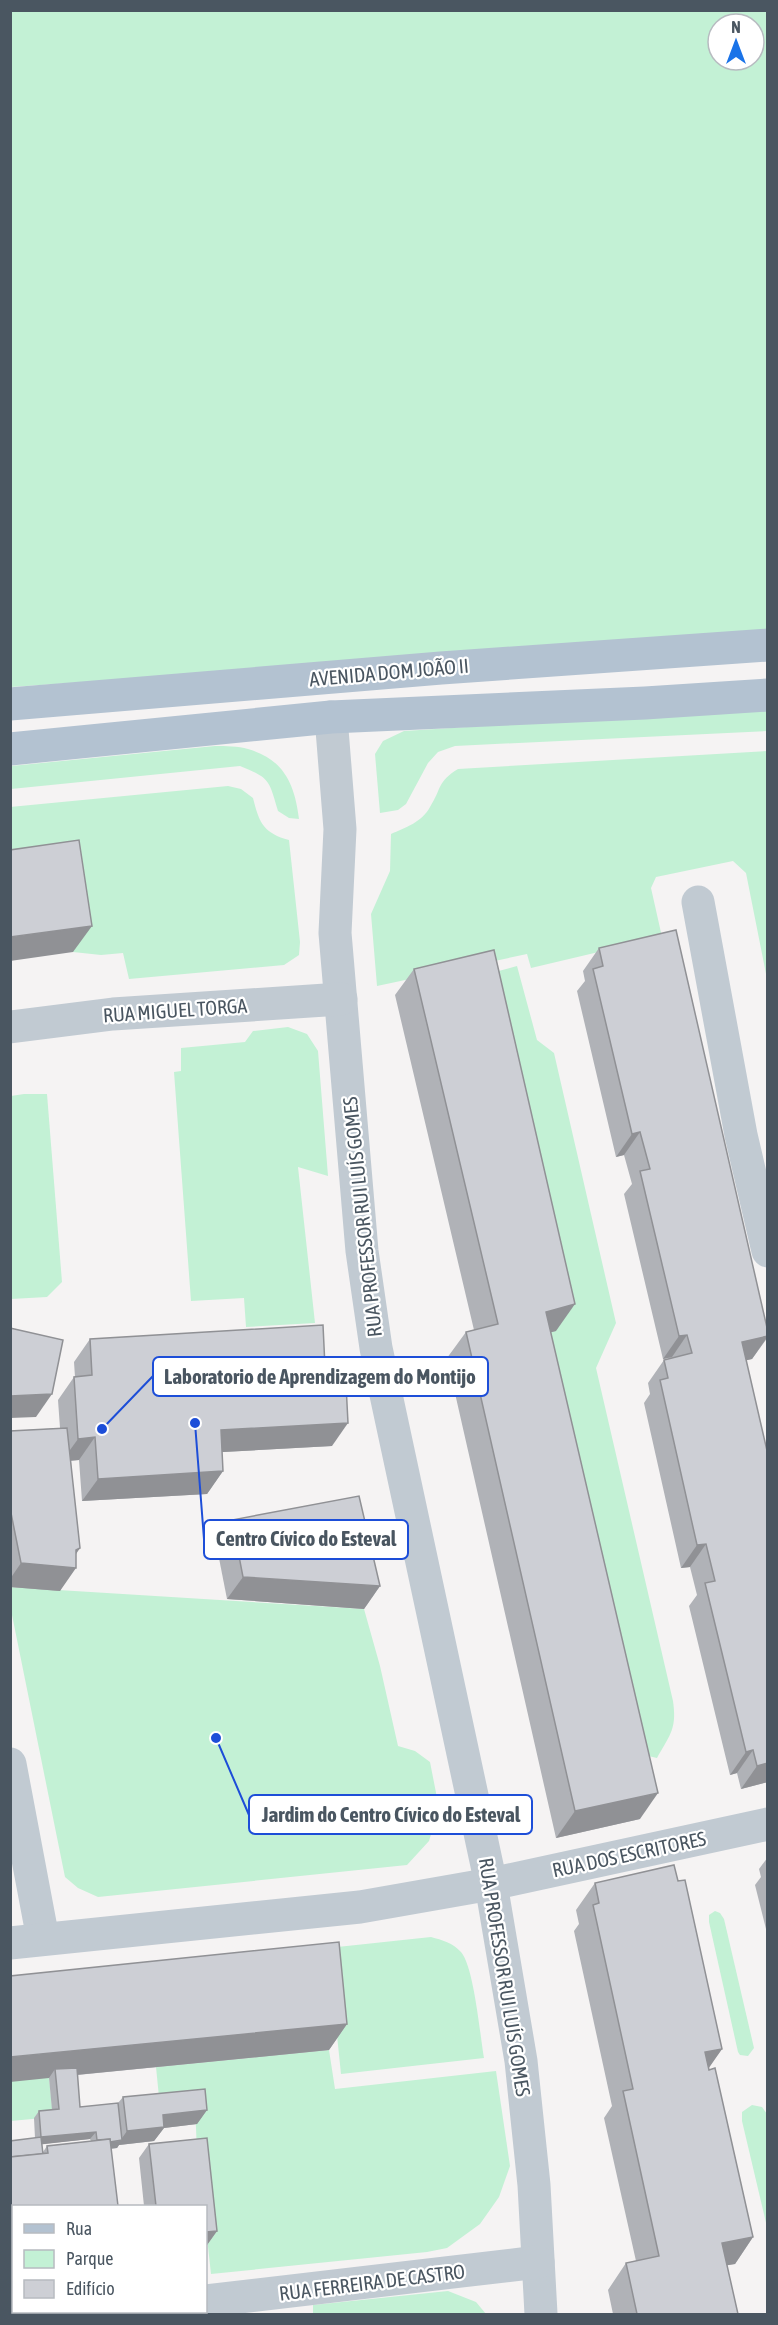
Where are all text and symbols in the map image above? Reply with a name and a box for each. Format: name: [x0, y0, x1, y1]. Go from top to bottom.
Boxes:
north arrow: [706, 12, 766, 72]
text: N: [731, 18, 741, 36]
street label: AVENIDA DOM JOÃO II: [308, 654, 470, 690]
street label: RUA MIGUEL TORGA: [102, 993, 248, 1027]
street label: RUA PROFESSOR RUI LUÍS GOMES: [338, 1096, 386, 1338]
callout: Laboratorio de Aprendizagem do Montijo: [153, 1357, 488, 1396]
text: Laboratorio de Aprendizagem do Montijo: [164, 1364, 476, 1388]
callout: Centro Cívico do Esteval: [204, 1520, 408, 1559]
text: Centro Cívico do Esteval: [216, 1526, 397, 1550]
callout: Jardim do Centro Cívico do Esteval: [249, 1795, 532, 1834]
text: Jardim do Centro Cívico do Esteval: [261, 1802, 521, 1826]
street label: RUA DOS ESCRITORES: [550, 1826, 708, 1882]
street label: RUA PROFESSOR RUI LUÍS GOMES: [475, 1856, 535, 2098]
legend: [12, 2205, 207, 2313]
text: Rua: [66, 2218, 92, 2239]
text: Parque: [66, 2248, 114, 2269]
street label: RUA FERREIRA DE CASTRO: [278, 2259, 466, 2305]
text: Edifício: [66, 2278, 115, 2299]

